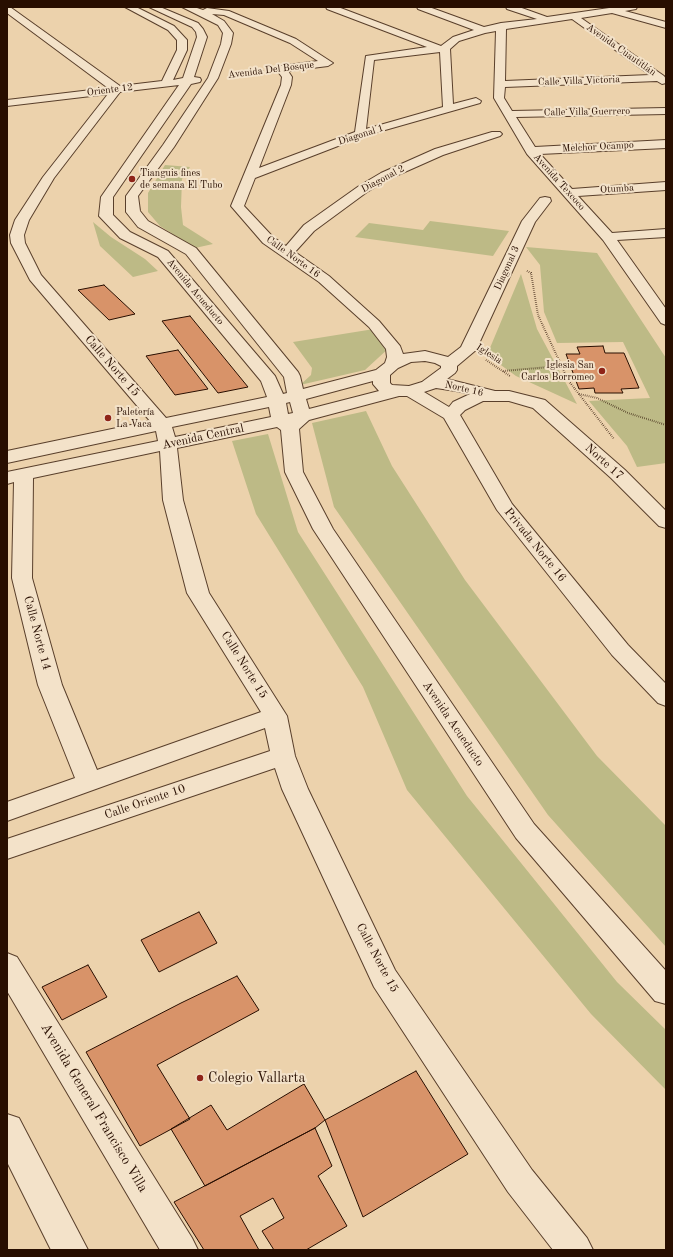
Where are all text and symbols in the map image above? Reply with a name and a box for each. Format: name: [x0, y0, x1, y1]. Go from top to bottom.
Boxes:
street label: Avenida Cuautitlán: [584, 21, 658, 79]
street label: Avenida Del Bosque: [227, 59, 315, 81]
street label: Calle Villa Victoria: [538, 74, 620, 88]
street label: Oriente 12: [86, 81, 134, 99]
street label: Calle Villa Guerrero: [544, 105, 630, 119]
street label: Diagonal 1: [337, 122, 385, 148]
street label: Melchor Ocampo: [562, 139, 634, 155]
street label: Avenida Texcoco: [530, 151, 588, 213]
street label: Diagonal 2: [359, 163, 407, 195]
place label: Tianguis fines de semana El Tubo: [140, 167, 223, 190]
marker: Tianguis fines de semana El Tubo: [127, 174, 137, 184]
street label: Otumba: [600, 182, 634, 196]
street label: Calle Norte 16: [264, 233, 322, 281]
street label: Diagonal 3: [492, 244, 522, 292]
street label: Avenida Acueducto: [164, 256, 226, 328]
street label: Calle Norte 15: [81, 332, 143, 400]
street label: Iglesia: [474, 341, 504, 367]
place label: Iglesia San Carlos Borromeo: [521, 359, 594, 382]
marker: Iglesia San Carlos Borromeo: [597, 366, 607, 376]
street label: Norte 16: [444, 379, 484, 399]
place label: Paletería La Vaca: [116, 406, 154, 430]
marker: Paletería La Vaca: [103, 413, 113, 423]
street label: Avenida Central: [161, 421, 245, 453]
street label: Norte 17: [582, 441, 626, 483]
street label: Privada Norte 16: [501, 505, 569, 585]
street label: Calle Norte 14: [20, 594, 54, 672]
street label: Calle Norte 15: [218, 629, 270, 701]
street label: Avenida Acueducto: [419, 679, 487, 769]
street label: Calle Oriente 10: [103, 781, 187, 823]
street label: Calle Norte 15: [353, 921, 401, 995]
street label: Avenida General Francisco Villa: [37, 1020, 151, 1196]
place label: Colegio Vallarta: [208, 1070, 305, 1086]
marker: Colegio Vallarta: [195, 1073, 205, 1083]

